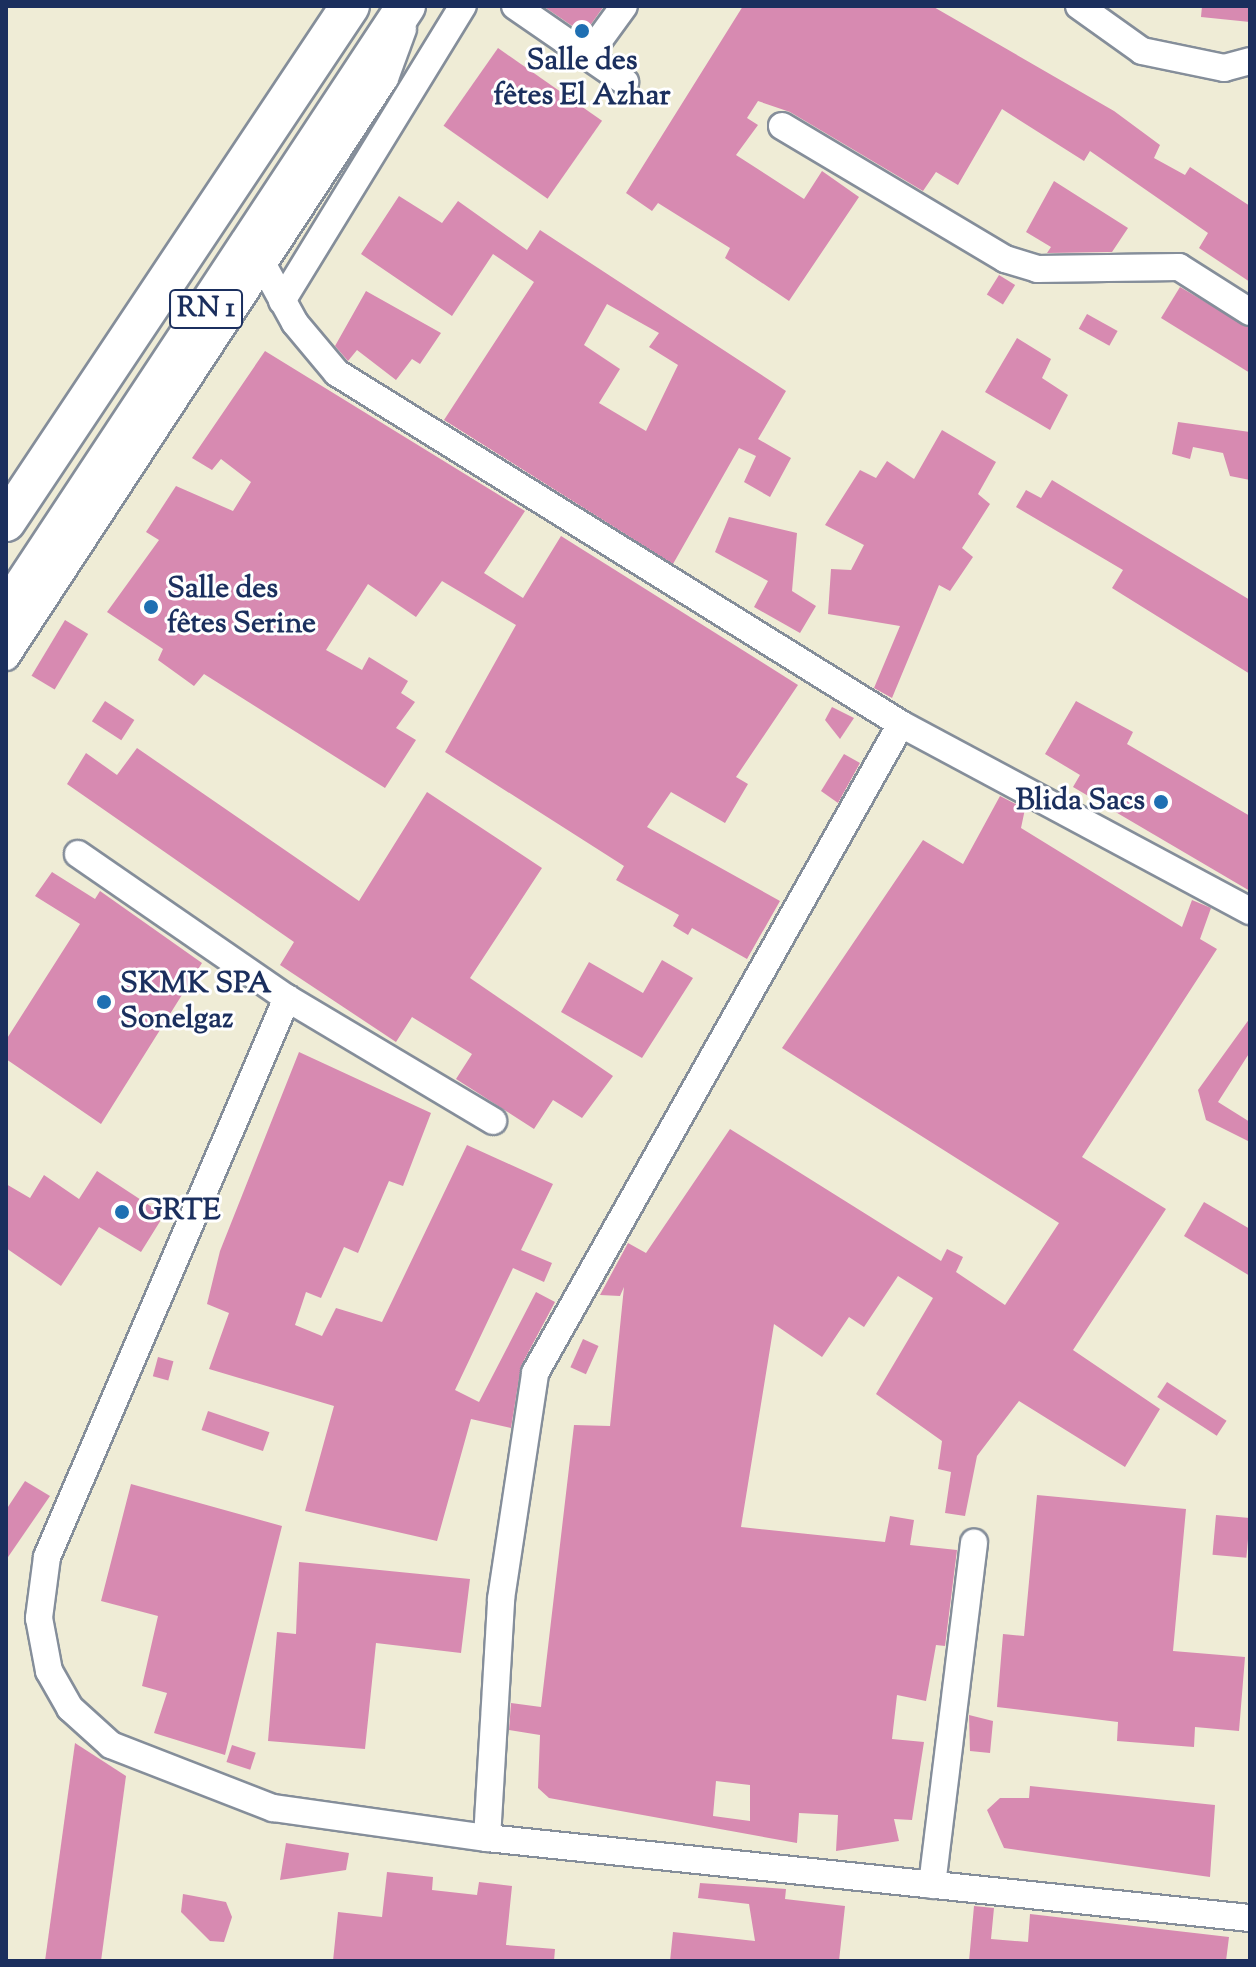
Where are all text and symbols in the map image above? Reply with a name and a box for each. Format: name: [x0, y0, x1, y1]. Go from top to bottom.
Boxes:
marker: Salle des fêtes El Azhar: [573, 22, 591, 40]
place label: Salle des fêtes El Azhar: [494, 44, 670, 114]
road number: RN 1: [168, 285, 244, 333]
place label: Salle des fêtes Serine: [167, 572, 316, 642]
marker: Salle des fêtes Serine: [142, 598, 160, 616]
place label: Blida Sacs: [1016, 784, 1145, 820]
marker: Blida Sacs: [1152, 793, 1170, 811]
place label: SKMK SPA Sonelgaz: [120, 967, 272, 1038]
marker: SKMK SPA Sonelgaz: [95, 993, 113, 1011]
place label: GRTE: [138, 1194, 221, 1230]
marker: GRTE: [113, 1203, 131, 1221]

